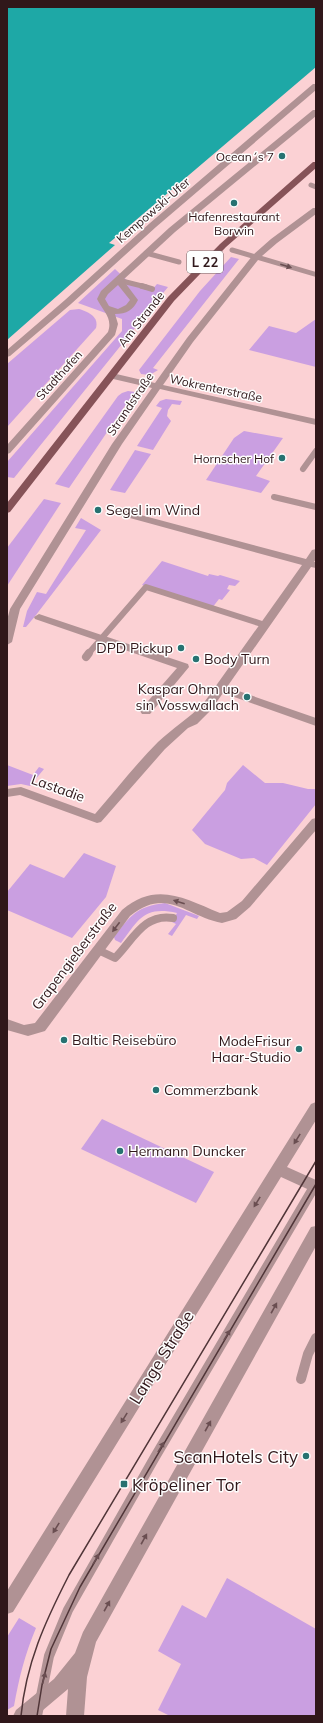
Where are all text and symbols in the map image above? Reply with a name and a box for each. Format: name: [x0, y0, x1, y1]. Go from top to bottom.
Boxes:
place label: Ocean´s 7: [216, 149, 274, 164]
marker: Ocean´s 7: [277, 151, 287, 161]
street label: Kempowski-Ufer: [113, 174, 193, 246]
marker: Hafenrestaurant Borwin: [229, 198, 239, 208]
place label: Hafenrestaurant Borwin: [188, 209, 280, 238]
road number: L 22: [187, 251, 223, 273]
one-way arrow: [280, 263, 292, 269]
street label: Am Strande: [115, 288, 167, 350]
street label: Stadthafen: [33, 347, 85, 403]
street label: Strandstraße: [103, 370, 157, 438]
street label: Wokrenterstraße: [168, 371, 264, 405]
place label: Hornscher Hof: [194, 451, 275, 466]
marker: Hornscher Hof: [277, 453, 287, 463]
place label: Segel im Wind: [106, 501, 200, 519]
marker: Segel im Wind: [93, 505, 103, 515]
place label: DPD Pickup: [96, 639, 173, 657]
marker: DPD Pickup: [176, 643, 186, 653]
place label: Body Turn: [204, 650, 270, 668]
marker: Body Turn: [191, 654, 201, 664]
place label: Kaspar Ohm up sin Vosswallach: [136, 680, 239, 714]
marker: Kaspar Ohm up sin Vosswallach: [242, 692, 252, 702]
street label: Lastadie: [29, 770, 87, 806]
street label: Grapengießerstraße: [28, 898, 120, 1014]
one-way arrow: [173, 899, 185, 905]
one-way arrow: [111, 921, 120, 932]
place label: Baltic Reisebüro: [72, 1031, 177, 1049]
place label: ModeFrisur Haar-Studio: [212, 1032, 292, 1066]
marker: Baltic Reisebüro: [59, 1035, 69, 1045]
marker: ModeFrisur Haar-Studio: [294, 1044, 304, 1054]
place label: Commerzbank: [164, 1081, 259, 1099]
marker: Commerzbank: [151, 1085, 161, 1095]
one-way arrow: [293, 1134, 301, 1144]
place label: Hermann Duncker: [128, 1142, 246, 1160]
marker: Hermann Duncker: [115, 1146, 125, 1156]
one-way arrow: [254, 1196, 261, 1208]
one-way arrow: [270, 1302, 277, 1314]
street label: Lange Straße: [124, 1306, 198, 1408]
one-way arrow: [224, 1329, 231, 1341]
one-way arrow: [120, 1412, 127, 1424]
one-way arrow: [204, 1420, 211, 1432]
one-way arrow: [157, 1442, 165, 1452]
place label: ScanHotels City: [173, 1446, 298, 1468]
marker: ScanHotels City: [301, 1451, 311, 1461]
place label: Kröpeliner Tor: [132, 1474, 242, 1495]
marker: Kröpeliner Tor: [119, 1479, 129, 1489]
one-way arrow: [52, 1522, 59, 1534]
one-way arrow: [141, 1534, 148, 1545]
one-way arrow: [93, 1553, 100, 1565]
one-way arrow: [104, 1600, 110, 1612]
one-way arrow: [41, 1671, 47, 1684]

